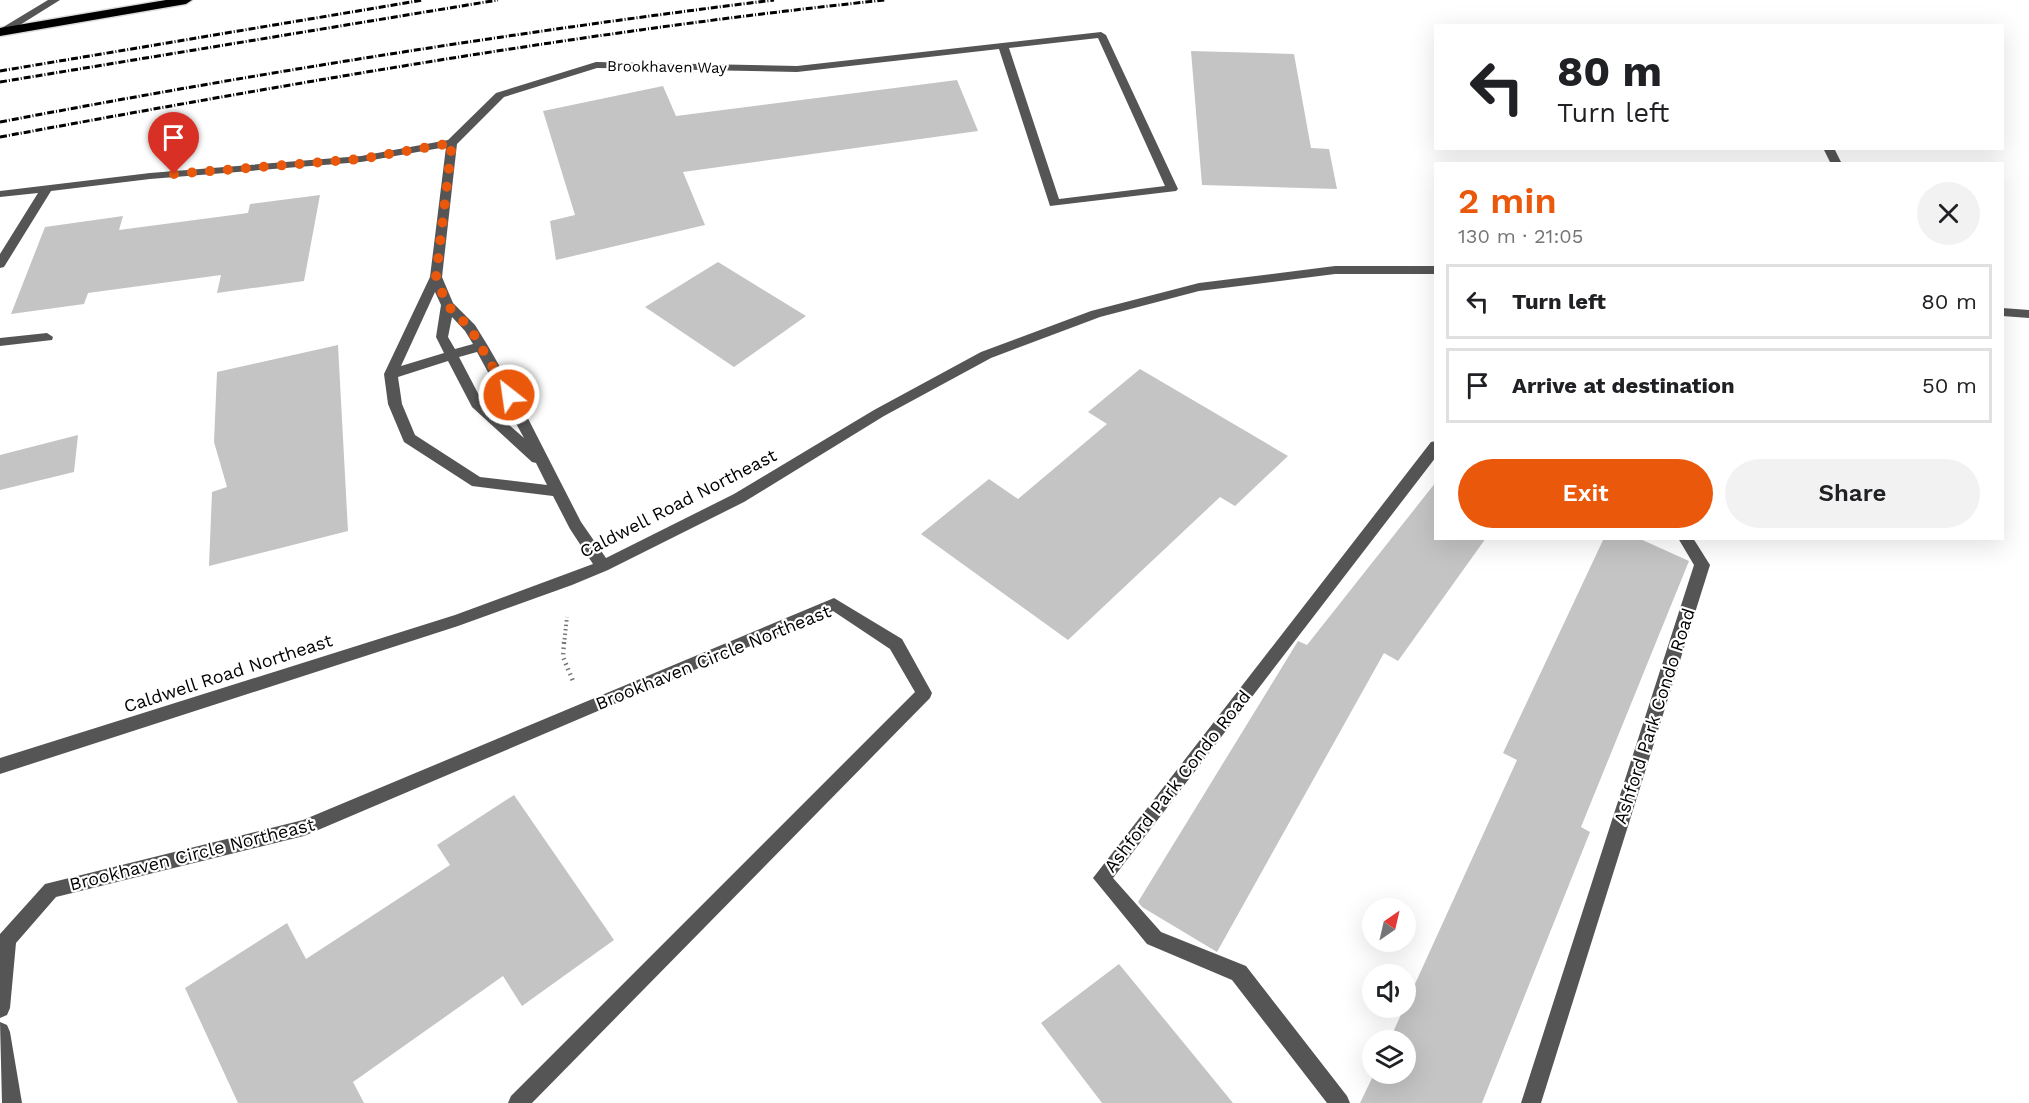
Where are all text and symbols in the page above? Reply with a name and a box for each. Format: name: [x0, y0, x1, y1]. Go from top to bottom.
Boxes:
text: 80 m: [1557, 47, 1662, 96]
icon: left: [1458, 48, 1536, 126]
street label: Brookhaven Way: [607, 57, 727, 77]
text: Turn left: [1557, 97, 1669, 129]
pin: [148, 112, 199, 174]
icon: arrive: [157, 121, 190, 154]
text: 2 min: [1458, 180, 1557, 222]
button: close: [1917, 182, 1980, 245]
text: 130 m · 21:05: [1458, 224, 1583, 248]
icon: left: [1461, 285, 1494, 318]
text: Turn left: [1512, 289, 1606, 314]
text: 80 m: [1921, 289, 1977, 314]
position arrow: [477, 363, 541, 427]
icon: arrive: [1461, 369, 1494, 402]
text: Arrive at destination: [1512, 373, 1735, 398]
text: 50 m: [1922, 373, 1977, 398]
street label: Caldwell Road Northeast: [576, 444, 780, 562]
button: Exit: [1458, 459, 1713, 528]
button: Share: [1725, 459, 1980, 528]
street label: Brookhaven Circle Northeast: [592, 600, 834, 714]
street label: Ashford Park Condo Road: [1609, 606, 1699, 826]
street label: Caldwell Road Northeast: [121, 629, 335, 717]
street label: Ashford Park Condo Road: [1099, 686, 1255, 876]
street label: Brookhaven Circle Northeast: [67, 813, 317, 895]
north arrow: [1362, 898, 1416, 952]
map controls: [1362, 898, 1416, 1084]
button: sound: [1362, 964, 1416, 1018]
button: layers: [1362, 1030, 1416, 1084]

